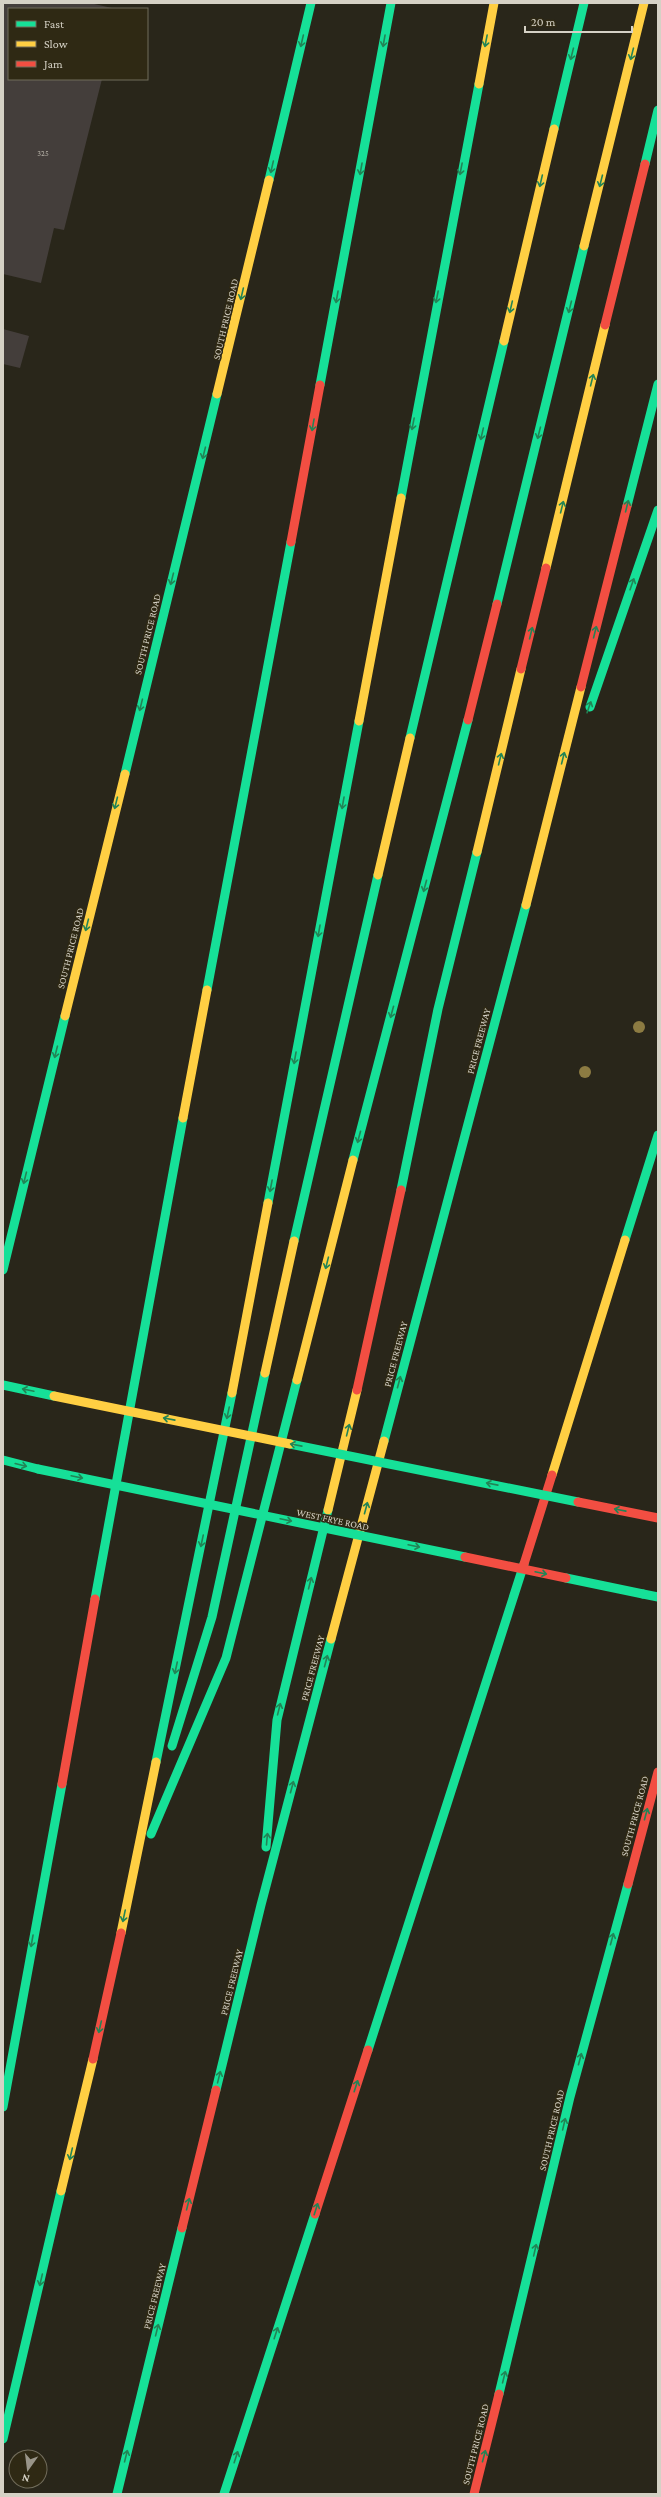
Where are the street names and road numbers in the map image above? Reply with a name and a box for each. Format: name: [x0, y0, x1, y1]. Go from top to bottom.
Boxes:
street label: SOUTH PRICE ROAD: [211, 277, 240, 361]
street label: SOUTH PRICE ROAD: [132, 592, 163, 676]
street label: SOUTH PRICE ROAD: [55, 906, 86, 990]
street label: PRICE FREEWAY: [464, 1006, 493, 1075]
street label: PRICE FREEWAY: [381, 1319, 410, 1388]
street label: WEST FRYE ROAD: [296, 1506, 370, 1533]
street label: PRICE FREEWAY: [298, 1633, 327, 1702]
street label: SOUTH PRICE ROAD: [618, 1774, 651, 1858]
street label: PRICE FREEWAY: [218, 1947, 245, 2016]
street label: SOUTH PRICE ROAD: [537, 2088, 566, 2172]
street label: PRICE FREEWAY: [141, 2261, 168, 2330]
street label: SOUTH PRICE ROAD: [460, 2402, 491, 2486]

